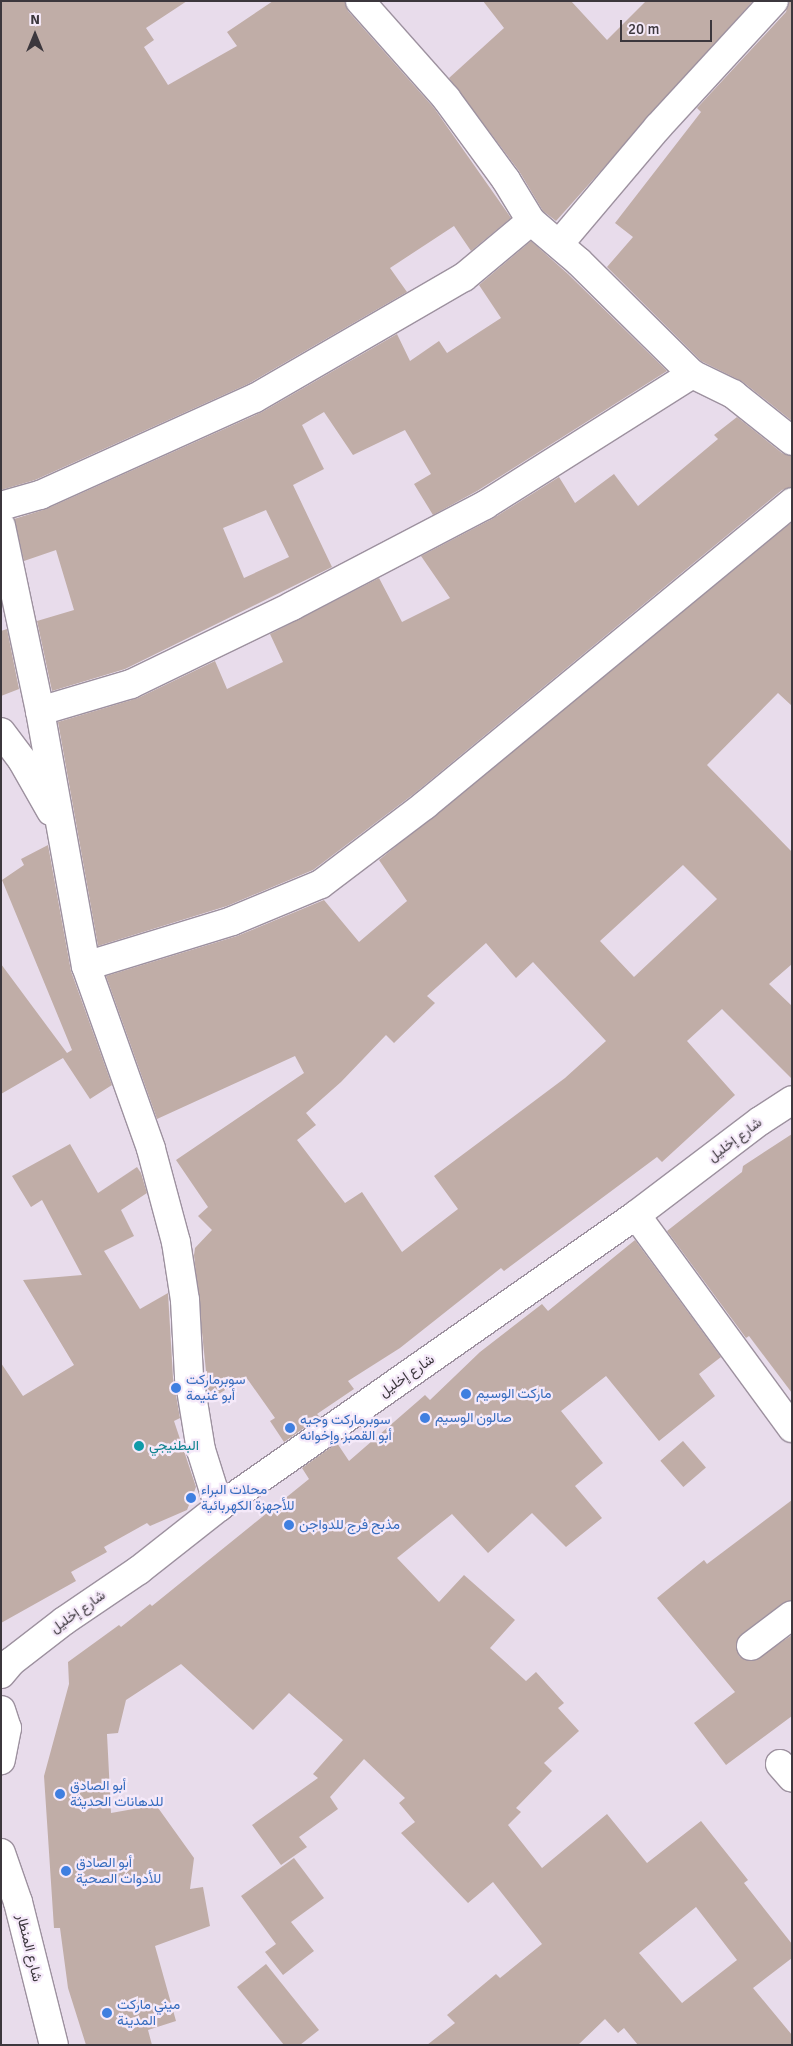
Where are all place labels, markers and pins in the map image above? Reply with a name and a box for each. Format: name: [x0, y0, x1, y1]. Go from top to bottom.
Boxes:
place label: سوبرماركت أبو غنيمة: [186, 1372, 246, 1404]
marker: سوبرماركت أبو غنيمة: [170, 1382, 182, 1394]
place label: ماركت الوسيم: [476, 1386, 551, 1402]
marker: ماركت الوسيم: [460, 1388, 472, 1400]
place label: صالون الوسيم: [435, 1410, 512, 1426]
place label: سوبرماركت وجيه أبو القمبز وإخوانه: [300, 1412, 392, 1444]
marker: صالون الوسيم: [419, 1412, 431, 1424]
marker: سوبرماركت وجيه أبو القمبز وإخوانه: [284, 1422, 296, 1434]
place label: البطنيجي: [149, 1438, 199, 1454]
marker: البطنيجي: [133, 1440, 145, 1452]
place label: محلات البراء للأجهزة الكهربائية: [201, 1482, 295, 1514]
marker: محلات البراء للأجهزة الكهربائية: [185, 1492, 197, 1504]
place label: مذبح فرج للدواجن: [299, 1517, 400, 1533]
marker: مذبح فرج للدواجن: [283, 1519, 295, 1531]
place label: أبو الصادق للدهانات الحديثة: [70, 1778, 164, 1810]
marker: أبو الصادق للدهانات الحديثة: [54, 1788, 66, 1800]
place label: أبو الصادق للأدوات الصحية: [76, 1855, 161, 1888]
marker: أبو الصادق للأدوات الصحية: [60, 1865, 72, 1877]
place label: ميني ماركت المدينة: [117, 1997, 180, 2030]
marker: ميني ماركت المدينة: [101, 2007, 113, 2019]

